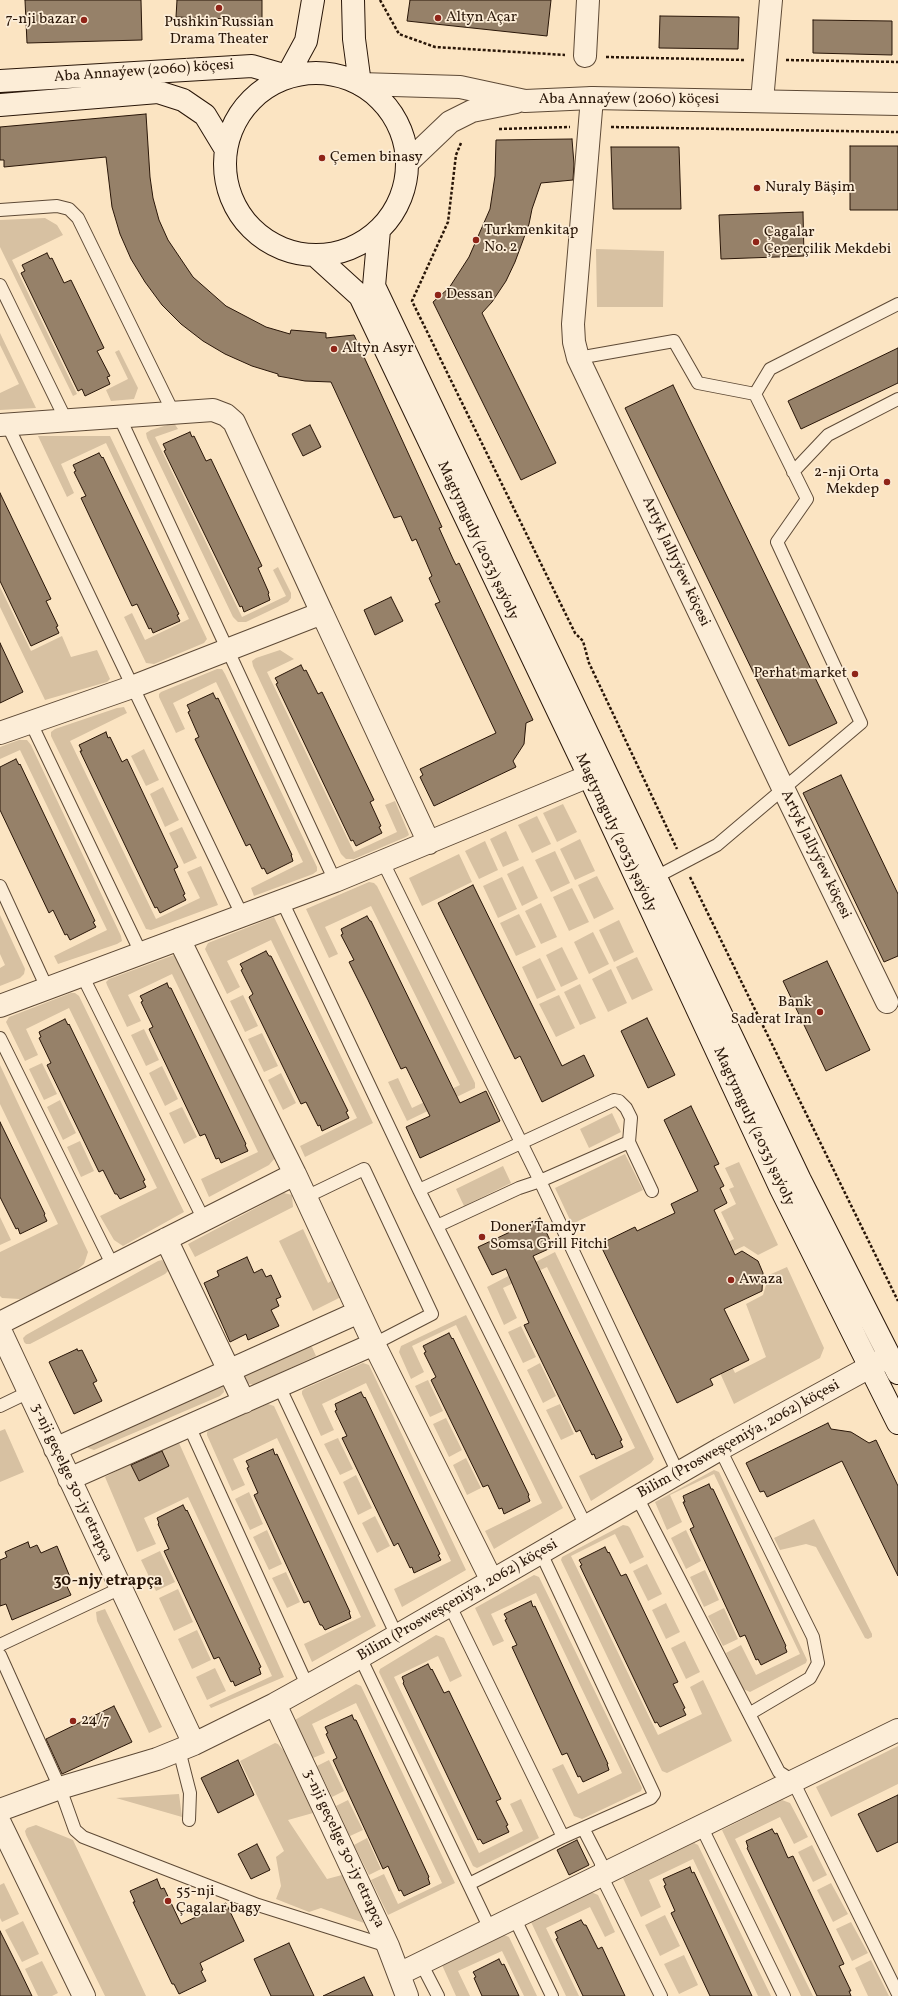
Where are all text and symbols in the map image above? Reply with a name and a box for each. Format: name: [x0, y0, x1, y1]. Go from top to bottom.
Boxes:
marker: Pushkin Russian Drama Theater: [214, 3, 224, 13]
place label: Altyn Açar: [446, 9, 517, 27]
place label: 7-nji bazar: [5, 11, 76, 29]
marker: Altyn Açar: [433, 13, 443, 23]
place label: Pushkin Russian Drama Theater: [164, 14, 274, 49]
marker: 7-nji bazar: [79, 15, 89, 25]
street label: Aba Annaýew (2060) köçesi: [53, 57, 235, 87]
street label: Aba Annaýew (2060) köçesi: [539, 91, 719, 109]
place label: Çemen binasy: [330, 149, 423, 167]
marker: Çemen binasy: [317, 153, 327, 163]
place label: Nuraly Bäşim: [765, 179, 855, 197]
marker: Nuraly Bäşim: [752, 183, 762, 193]
place label: Turkmenkitap No. 2: [484, 222, 578, 257]
place label: Çagalar Çeperçilik Mekdebi: [764, 224, 891, 259]
marker: Turkmenkitap No. 2: [471, 235, 481, 245]
marker: Çagalar Çeperçilik Mekdebi: [751, 237, 761, 247]
place label: Dessan: [446, 286, 493, 304]
marker: Dessan: [433, 290, 443, 300]
place label: Altyn Asyr: [342, 340, 413, 358]
marker: Altyn Asyr: [329, 344, 339, 354]
street label: Magtymguly (2033) şaýoly: [432, 459, 522, 623]
place label: 2-nji Orta Mekdep: [814, 464, 879, 499]
marker: 2-nji Orta Mekdep: [882, 477, 892, 487]
street label: Artyk Jallyýew köçesi: [637, 494, 713, 630]
place label: Perhat market: [753, 665, 847, 683]
marker: Perhat market: [850, 669, 860, 679]
street label: Magtymguly (2033) şaýoly: [570, 751, 660, 915]
street label: Artyk Jallyýew köçesi: [776, 788, 854, 922]
place label: Bank Saderat Iran: [731, 994, 812, 1029]
marker: Bank Saderat Iran: [815, 1007, 825, 1017]
street label: Magtymguly (2033) şaýoly: [708, 1045, 798, 1209]
place label: Doner Tamdyr Somsa Grill Fitchi: [490, 1219, 608, 1254]
marker: Doner Tamdyr Somsa Grill Fitchi: [477, 1232, 487, 1242]
place label: Awaza: [739, 1271, 783, 1289]
marker: Awaza: [726, 1275, 736, 1285]
street label: Bilim (Prosweşçeniýa, 2062) köçesi: [635, 1377, 843, 1503]
street label: 3-nji geçelge 30-jy etrapça: [26, 1401, 116, 1565]
street label: Bilim (Prosweşçeniýa, 2062) köçesi: [355, 1536, 561, 1666]
district label: 30-njy etrapça: [53, 1572, 163, 1592]
place label: 24/7: [81, 1712, 110, 1730]
marker: 24/7: [68, 1716, 78, 1726]
street label: 3-nji geçelge 30-jy etrapça: [298, 1767, 388, 1931]
place label: 55-nji Çagalar bagy: [176, 1883, 261, 1918]
marker: 55-nji Çagalar bagy: [163, 1896, 173, 1906]

